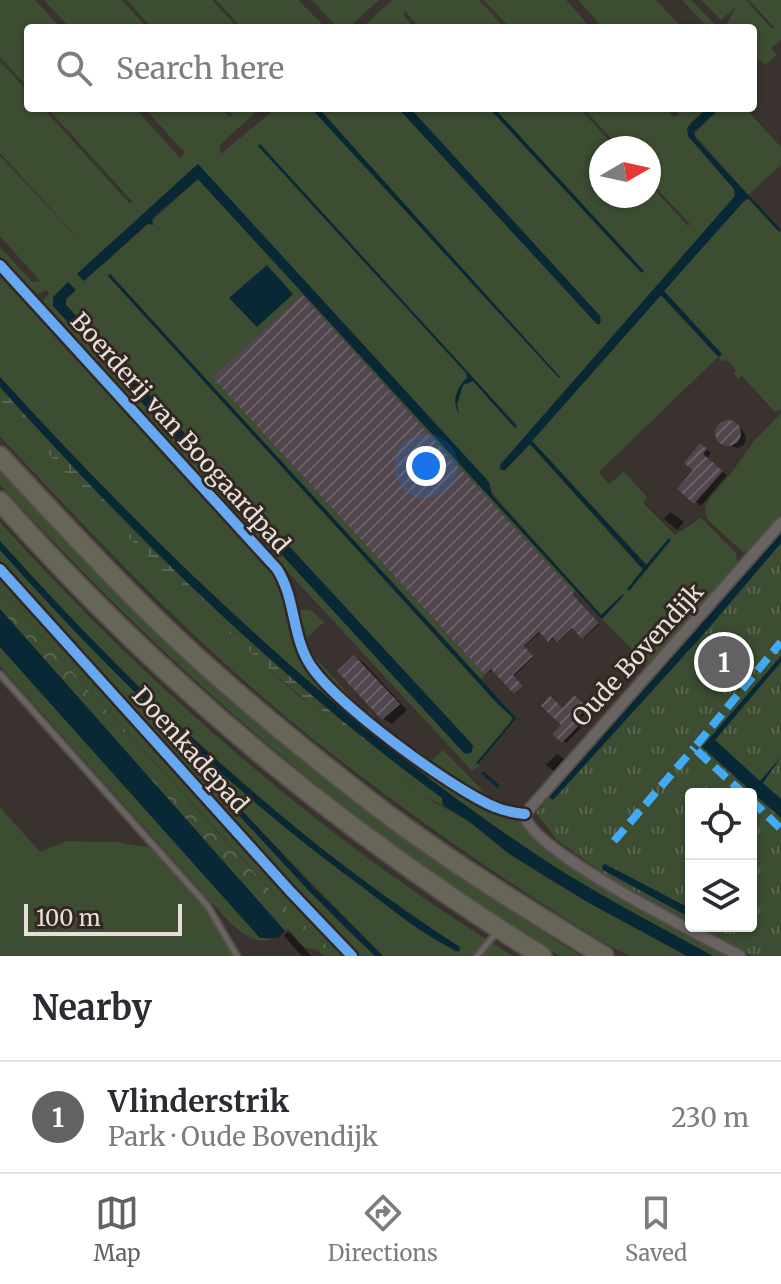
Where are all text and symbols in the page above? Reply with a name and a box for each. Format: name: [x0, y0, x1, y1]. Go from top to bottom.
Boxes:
search box: [24, 24, 757, 112]
icon: search: [52, 46, 96, 90]
text: Search here: [116, 49, 284, 87]
north arrow: [589, 136, 661, 208]
street label: Boerderij van Boogaardpad: [64, 306, 297, 559]
your location: [406, 446, 446, 486]
street label: Oude Bovendijk: [565, 576, 711, 733]
pin: 1: [698, 632, 750, 692]
street label: Doenkadepad: [126, 680, 255, 819]
map controls: [685, 788, 757, 932]
button: locate: [685, 788, 757, 860]
button: layers: [685, 860, 757, 932]
scale bar: [24, 900, 182, 936]
text: 100 m: [36, 904, 101, 932]
text: Nearby: [32, 987, 152, 1029]
text: Vlinderstrik: [108, 1082, 289, 1120]
text: 1: [52, 1101, 64, 1134]
text: 230 m: [671, 1101, 749, 1134]
text: Park · Oude Bovendijk: [108, 1120, 378, 1153]
tab: Map: [94, 1191, 141, 1267]
tab: Directions: [328, 1191, 438, 1267]
tab: Saved: [625, 1191, 687, 1267]

